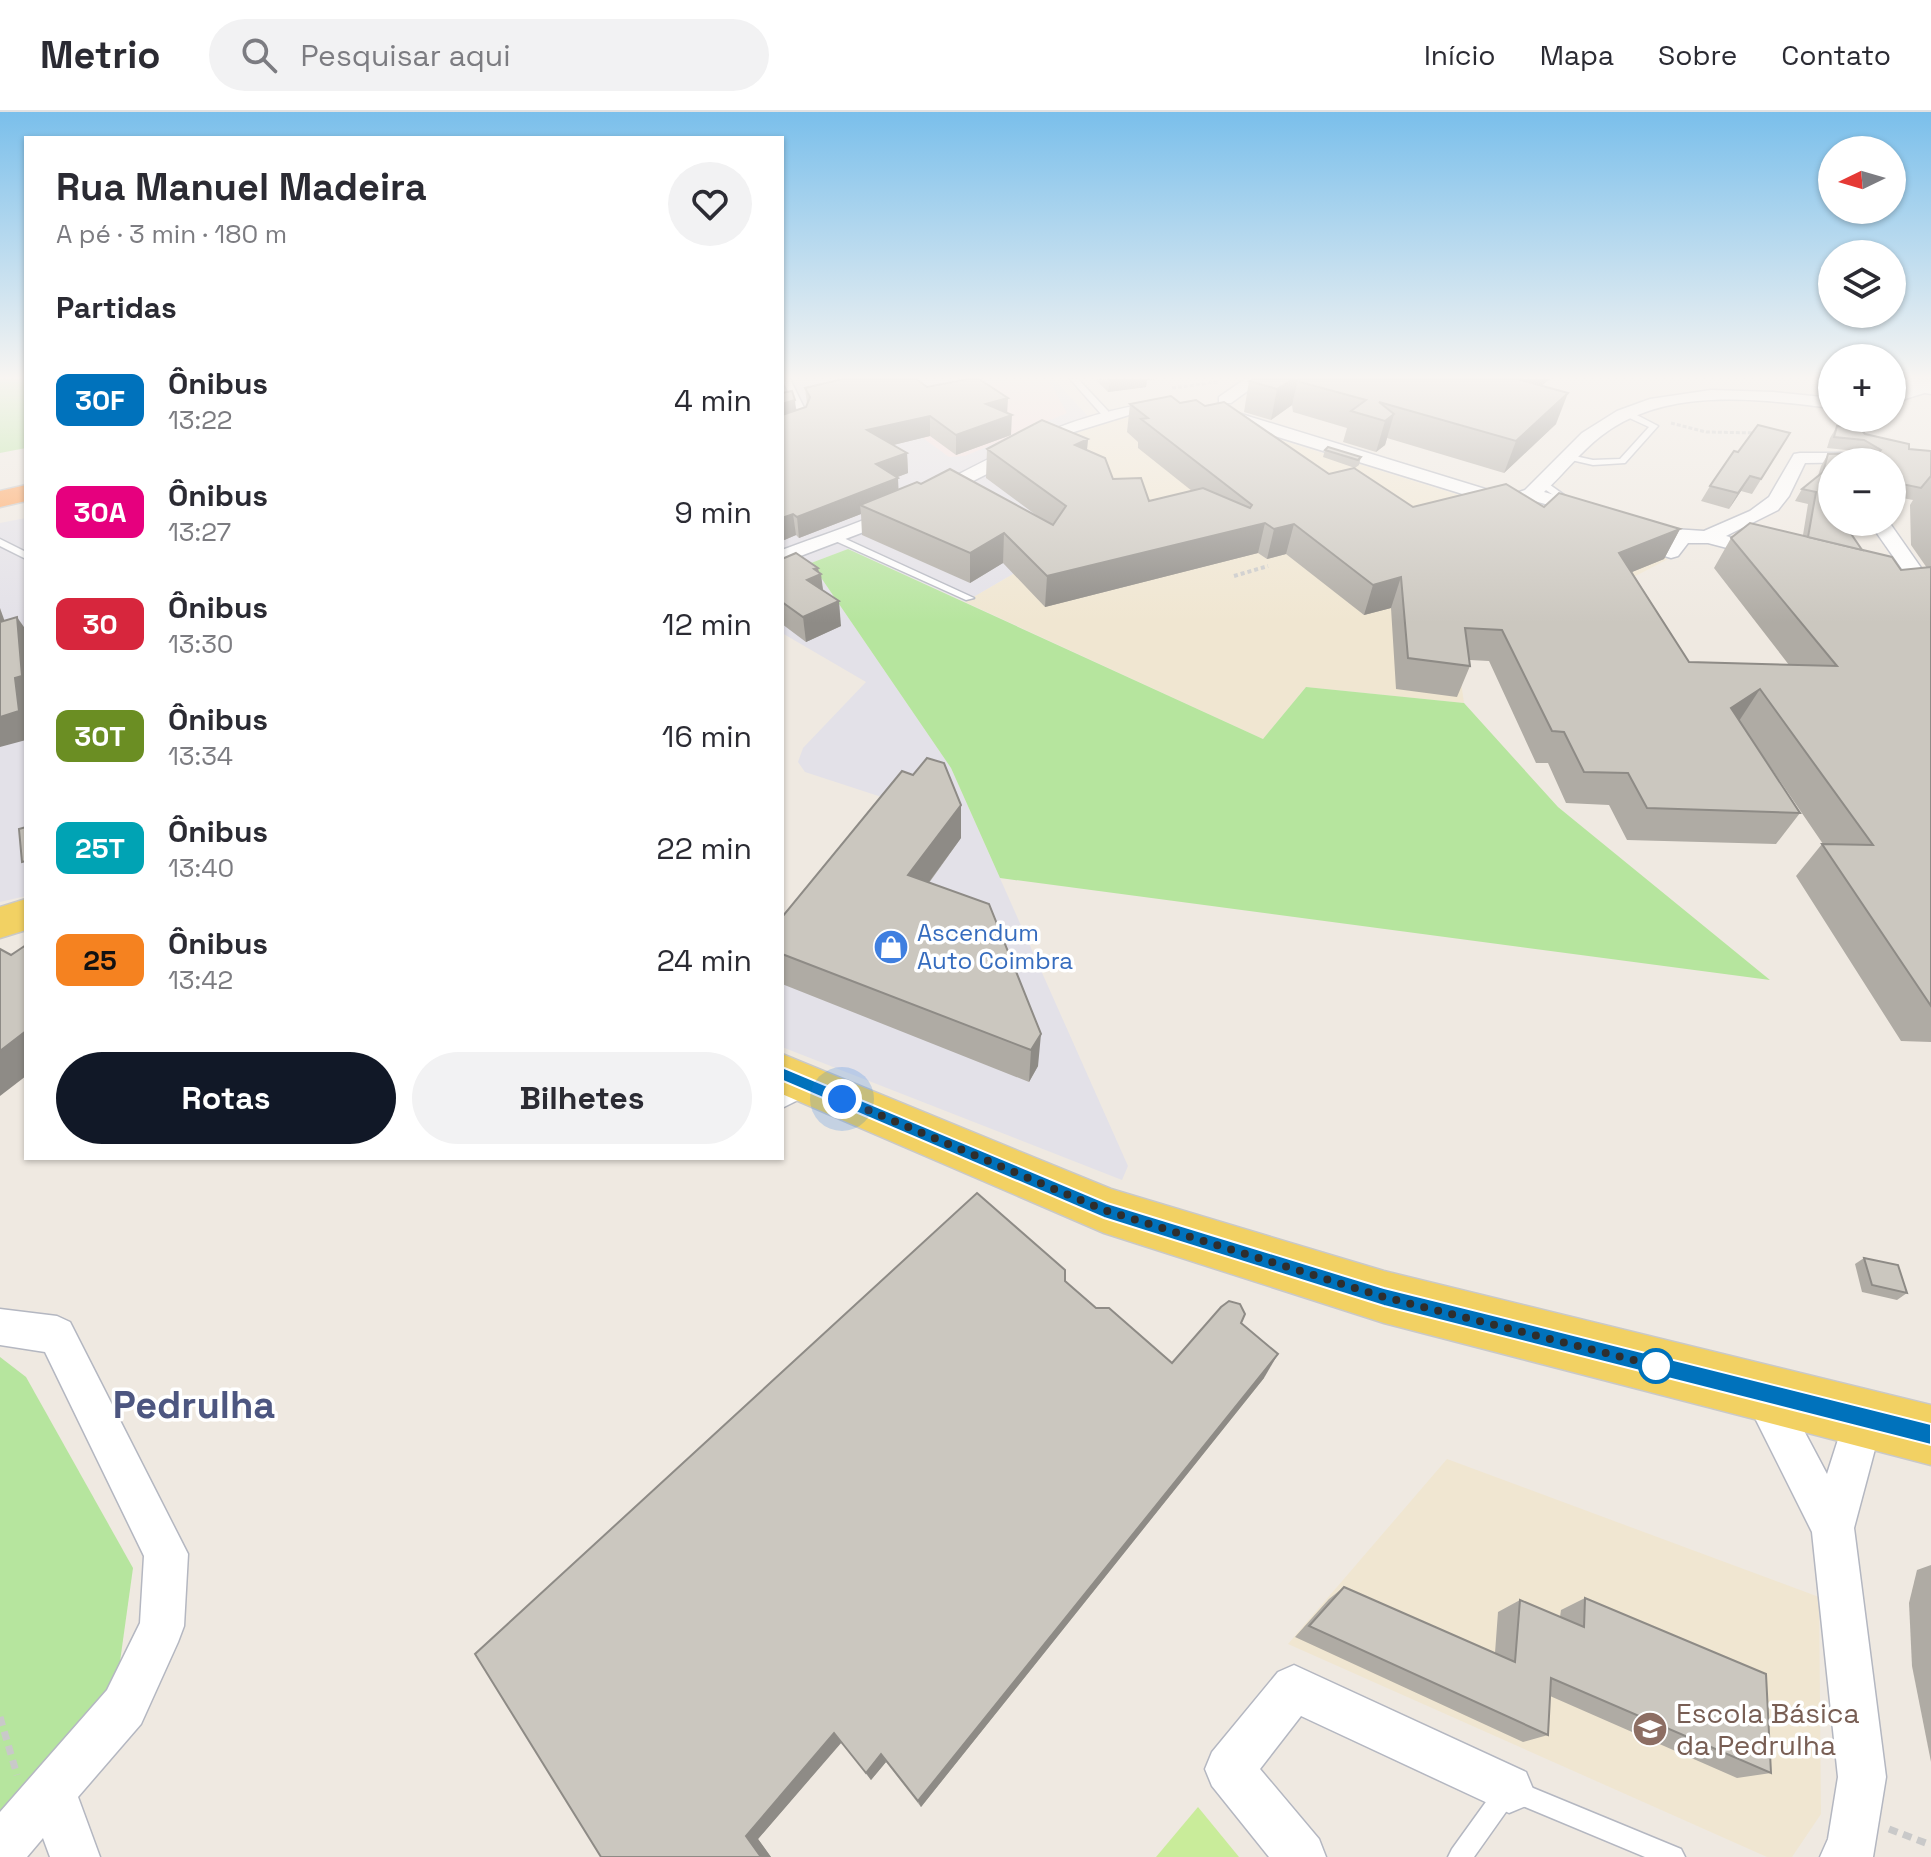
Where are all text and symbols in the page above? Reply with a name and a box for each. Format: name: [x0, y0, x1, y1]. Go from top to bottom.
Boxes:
search box: [209, 19, 769, 91]
text: Metrio: [40, 31, 161, 79]
icon: search: [237, 33, 281, 77]
text: Pesquisar aqui: [301, 36, 511, 75]
text: Início: [1424, 37, 1496, 73]
text: Mapa: [1540, 37, 1614, 73]
text: Sobre: [1658, 37, 1737, 73]
text: Contato: [1781, 37, 1891, 73]
north arrow: [1818, 136, 1906, 224]
map controls: [1818, 136, 1906, 536]
button: heart: [668, 162, 752, 246]
text: Rua Manuel Madeira: [56, 163, 427, 211]
text: A pé · 3 min · 180 m: [56, 217, 287, 251]
button: layers: [1818, 240, 1906, 328]
text: Partidas: [56, 288, 177, 327]
button: +: [1818, 344, 1906, 432]
text: Ônibus: [168, 364, 268, 403]
text: 4 min: [674, 381, 752, 420]
text: 30F: [75, 382, 125, 418]
text: 13:22: [168, 403, 233, 437]
button: −: [1818, 448, 1906, 536]
text: Ônibus: [168, 476, 268, 515]
text: 9 min: [674, 493, 752, 532]
text: 30A: [74, 494, 126, 530]
text: 13:27: [168, 515, 231, 549]
text: Ônibus: [168, 588, 268, 627]
text: 12 min: [662, 605, 752, 644]
text: 30: [82, 606, 118, 642]
text: 13:30: [168, 627, 234, 661]
text: Ônibus: [168, 700, 268, 739]
text: 16 min: [662, 717, 752, 756]
text: 30T: [74, 718, 126, 754]
text: 13:34: [168, 739, 233, 773]
text: Ônibus: [168, 812, 268, 851]
text: 22 min: [657, 829, 752, 868]
text: 25T: [75, 830, 125, 866]
text: 13:40: [168, 851, 234, 885]
place label: Ascendum Auto Coimbra: [917, 917, 1073, 976]
text: Ônibus: [168, 924, 268, 963]
shop icon: Ascendum Auto Coimbra: [872, 928, 910, 966]
text: 24 min: [657, 941, 752, 980]
text: 25: [83, 942, 117, 978]
text: 13:42: [168, 963, 233, 997]
button: Rotas: [56, 1052, 396, 1144]
button: Bilhetes: [412, 1052, 752, 1144]
your location: [822, 1079, 862, 1119]
unlabelled marker: [1639, 1349, 1673, 1383]
district label: Pedrulha: [113, 1381, 275, 1429]
place label: Escola Básica da Pedrulha: [1676, 1695, 1860, 1763]
school or university icon: Escola Básica da Pedrulha: [1631, 1710, 1669, 1748]

